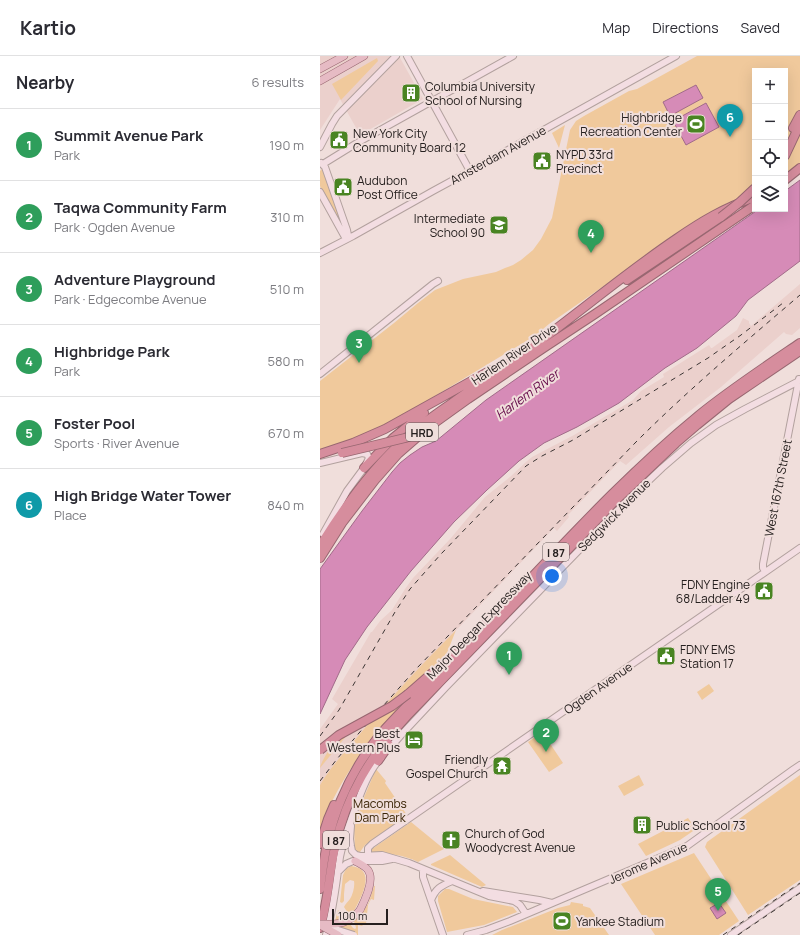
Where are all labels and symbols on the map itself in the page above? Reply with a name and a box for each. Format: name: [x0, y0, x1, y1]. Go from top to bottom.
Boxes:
place label: Columbia University School of Nursing: [425, 78, 536, 109]
building icon: Columbia University School of Nursing: [400, 82, 422, 104]
pin: 6: [717, 104, 743, 137]
place label: Highbridge Recreation Center: [580, 109, 683, 140]
sports icon: Highbridge Recreation Center: [685, 113, 707, 135]
street label: Amsterdam Avenue: [447, 122, 549, 188]
place label: New York City Community Board 12: [353, 125, 466, 156]
public building icon: New York City Community Board 12: [328, 129, 350, 151]
place label: NYPD 33rd Precinct: [556, 146, 613, 177]
public building icon: NYPD 33rd Precinct: [531, 150, 553, 172]
place label: Audubon Post Office: [357, 172, 418, 203]
public building icon: Audubon Post Office: [332, 176, 354, 198]
place label: Intermediate School 90: [414, 210, 485, 241]
school or university icon: Intermediate School 90: [488, 214, 510, 236]
pin: 4: [578, 220, 604, 253]
street label: Harlem River Drive: [468, 319, 560, 389]
pin: 3: [346, 330, 372, 363]
water label: Harlem River: [491, 363, 564, 423]
road number: HRD: [406, 423, 438, 441]
street label: West 167th Street: [760, 438, 796, 538]
street label: Sedgwick Avenue: [574, 475, 654, 555]
road number: I 87: [543, 543, 569, 561]
your location: [542, 566, 562, 586]
street label: Major Deegan Expressway: [423, 567, 536, 683]
place label: FDNY Engine 68/Ladder 49: [676, 576, 750, 607]
public building icon: FDNY Engine 68/Ladder 49: [753, 580, 775, 602]
place label: FDNY EMS Station 17: [680, 641, 735, 672]
pin: 1: [496, 642, 522, 675]
public building icon: FDNY EMS Station 17: [655, 645, 677, 667]
street label: Ogden Avenue: [560, 658, 636, 718]
pin: 2: [533, 719, 559, 752]
place label: Best Western Plus: [327, 725, 400, 756]
hotel icon: Best Western Plus: [403, 729, 425, 751]
place label: Friendly Gospel Church: [406, 751, 489, 782]
temple icon: Friendly Gospel Church: [491, 755, 513, 777]
park label: Macombs Dam Park: [353, 795, 407, 826]
building icon: Public School 73: [631, 814, 653, 836]
place label: Public School 73: [656, 817, 745, 834]
place label: Church of God Woodycrest Avenue: [465, 825, 575, 856]
church icon: Church of God Woodycrest Avenue: [440, 829, 462, 851]
road number: I 87: [323, 831, 349, 849]
street label: Jerome Avenue: [606, 838, 690, 888]
pin: 5: [705, 878, 731, 911]
scale bar: [332, 907, 388, 926]
sports icon: Yankee Stadium: [551, 910, 573, 932]
place label: Yankee Stadium: [576, 913, 664, 930]

